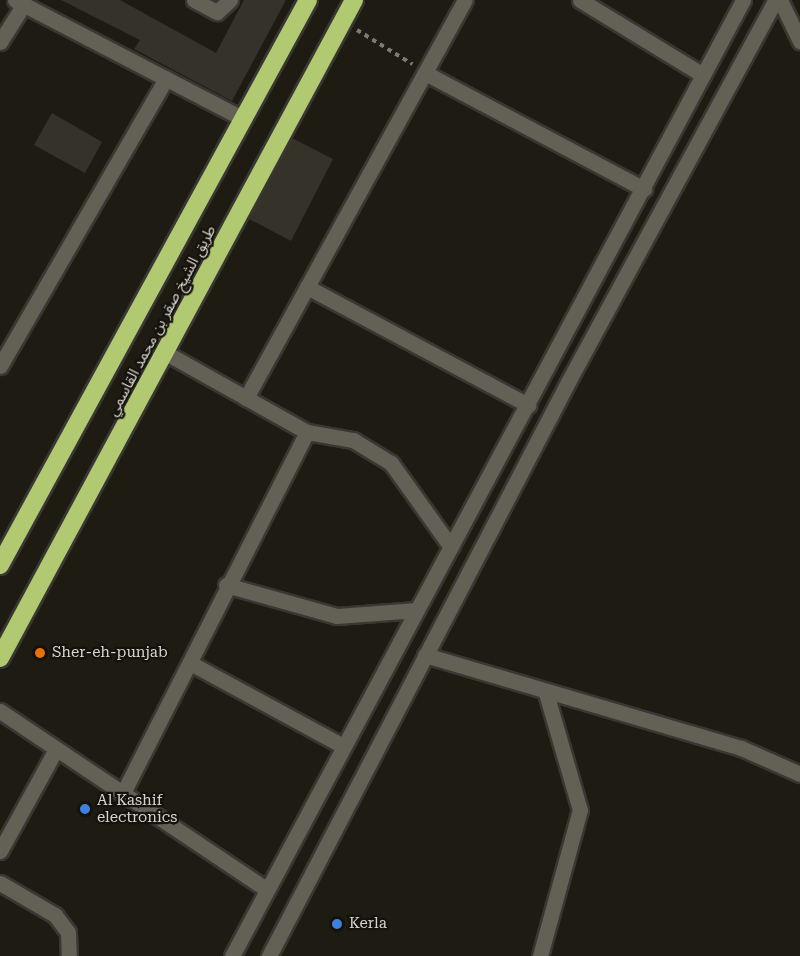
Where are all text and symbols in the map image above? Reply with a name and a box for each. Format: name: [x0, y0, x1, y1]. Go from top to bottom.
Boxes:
street label: طريق الشيخ صقر بن محمد القاسمي: [104, 223, 220, 419]
place label: Sher-eh-punjab: [52, 644, 168, 662]
marker: Sher-eh-punjab: [33, 646, 47, 660]
place label: Al Kashif electronics: [97, 791, 177, 826]
marker: Al Kashif electronics: [78, 802, 92, 816]
place label: Kerla: [349, 915, 387, 933]
marker: Kerla: [330, 917, 344, 931]

